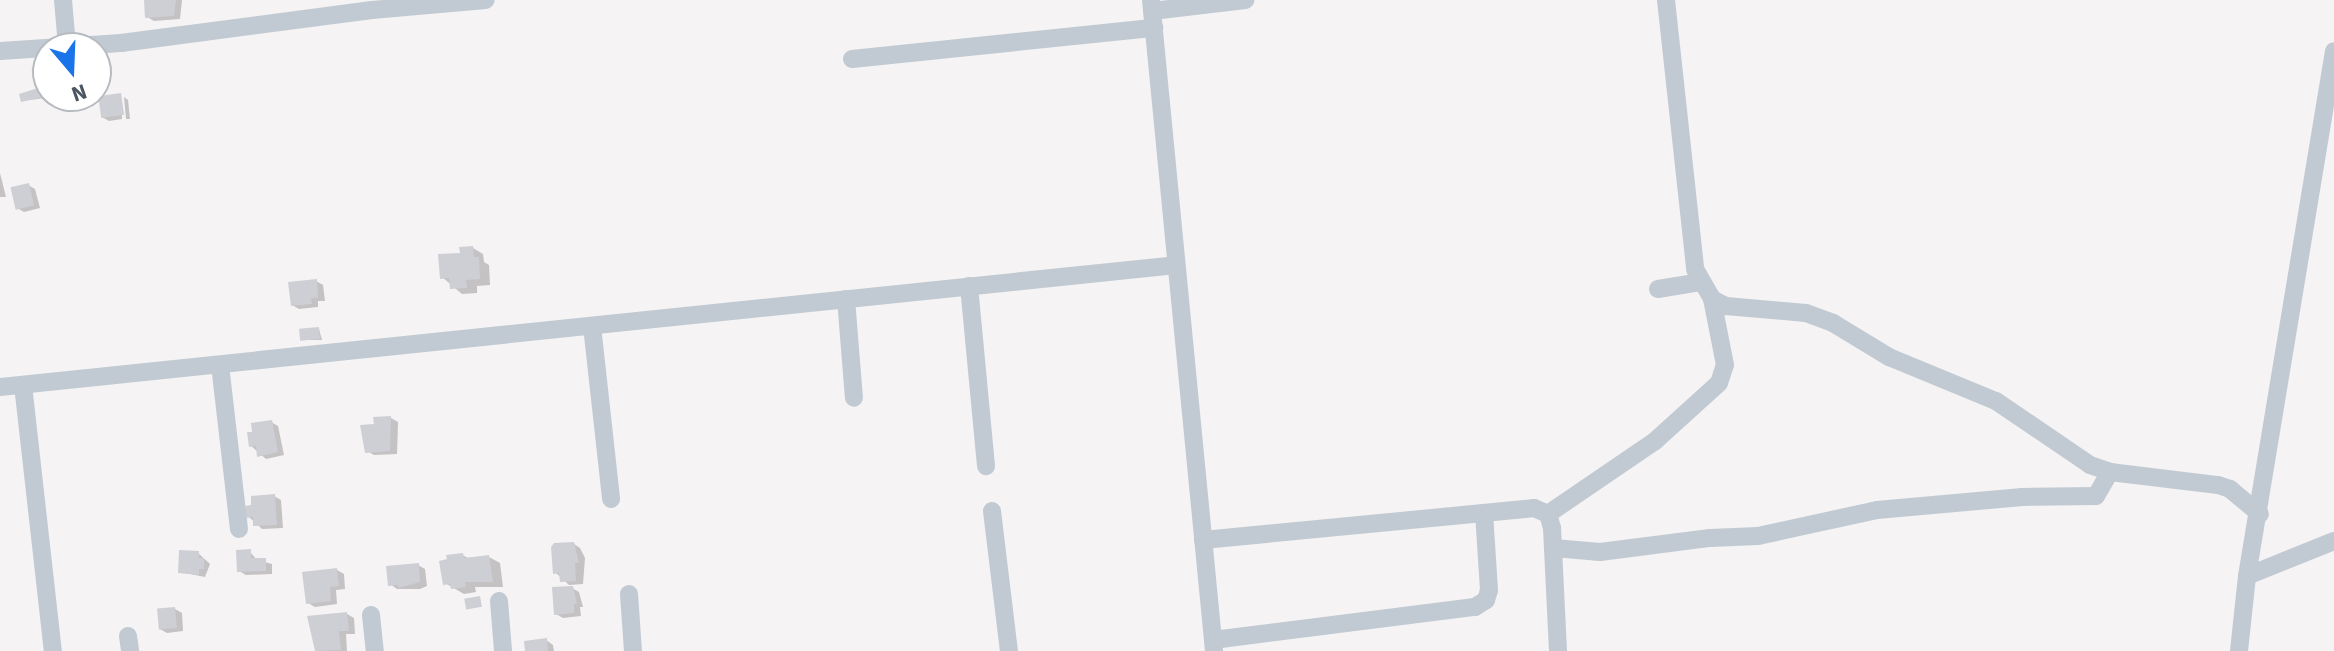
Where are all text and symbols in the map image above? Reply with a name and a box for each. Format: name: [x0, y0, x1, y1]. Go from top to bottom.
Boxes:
north arrow: [32, 32, 112, 112]
text: N: [67, 75, 91, 110]

